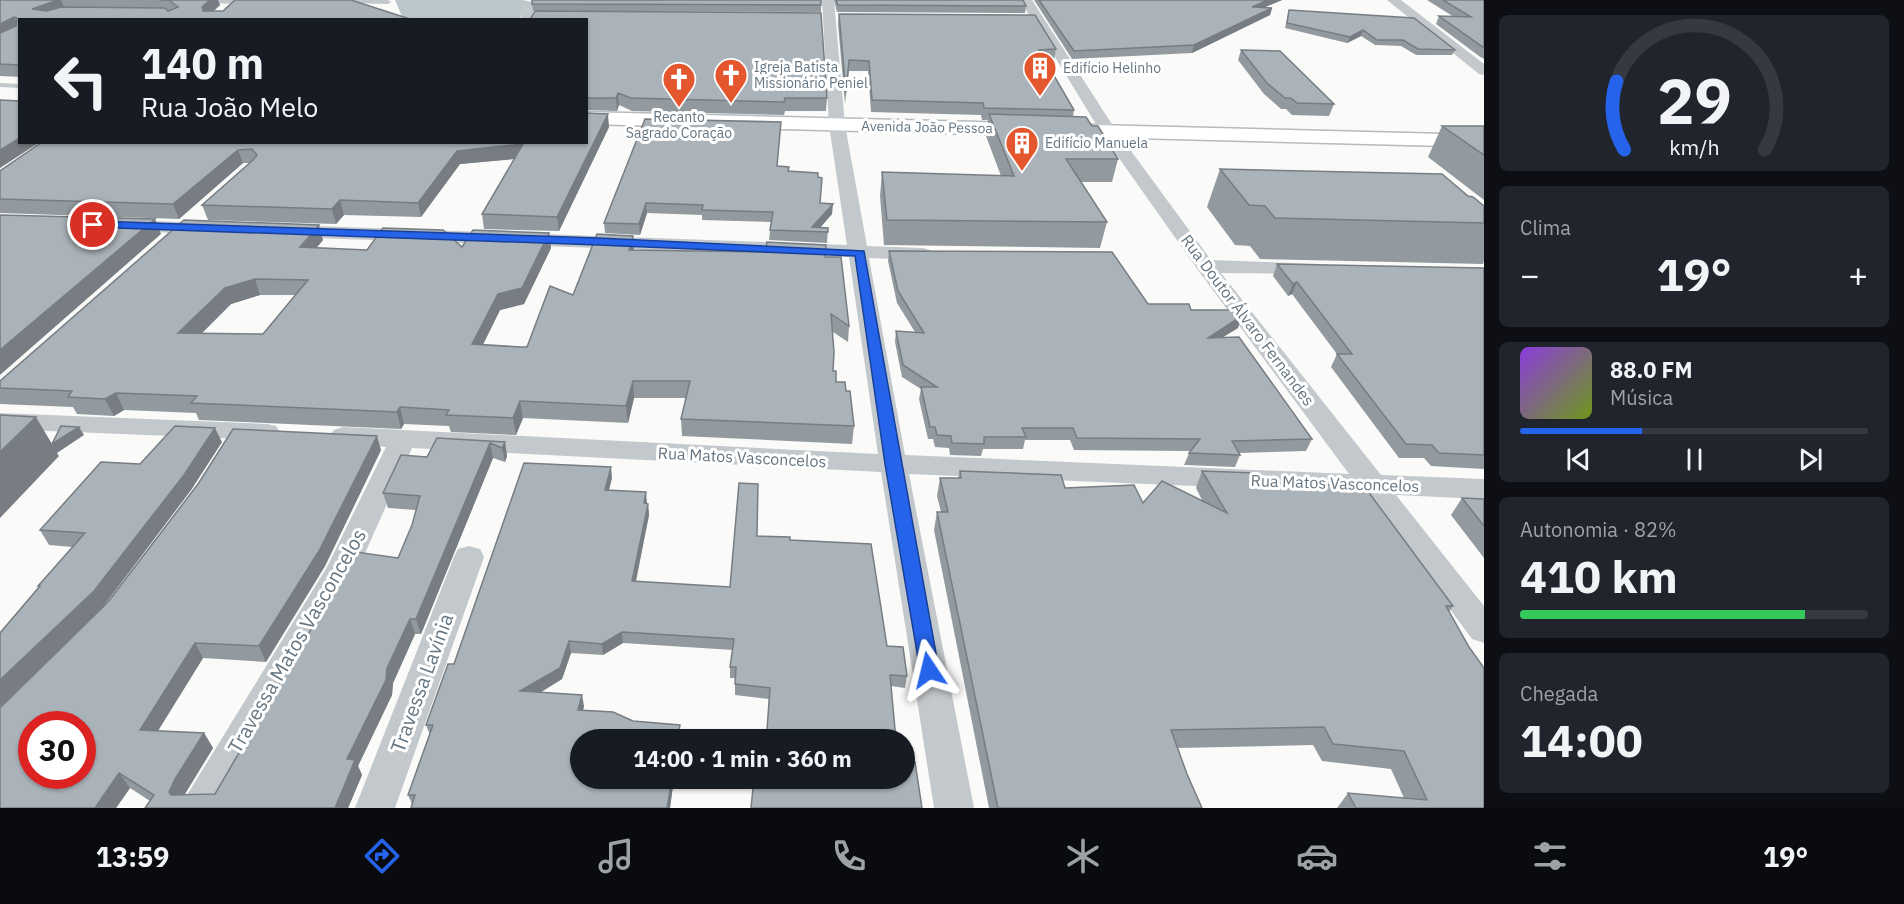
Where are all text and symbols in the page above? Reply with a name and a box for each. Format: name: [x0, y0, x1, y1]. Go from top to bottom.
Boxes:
text: 140 m: [141, 36, 264, 91]
icon: left: [42, 42, 120, 120]
building icon: Edifício Helinho: [1022, 50, 1058, 97]
church icon: Igreja Batista Missionário Peniel: [713, 57, 749, 104]
place label: Igreja Batista Missionário Peniel: [754, 58, 868, 92]
place label: Edifício Helinho: [1063, 59, 1161, 77]
text: 29: [1657, 60, 1731, 141]
church icon: Recanto Sagrado Coração: [661, 61, 697, 108]
text: Rua João Melo: [141, 89, 318, 124]
place label: Recanto Sagrado Coração: [626, 108, 732, 142]
street label: Avenida João Pessoa: [861, 117, 994, 137]
building icon: Edifício Manuela: [1004, 125, 1040, 172]
text: km/h: [1669, 133, 1719, 161]
place label: Edifício Manuela: [1045, 134, 1149, 152]
pin: [67, 199, 118, 250]
icon: arrive: [76, 208, 109, 241]
text: Clima: [1520, 214, 1571, 241]
street label: Rua Doutor Álvaro Fernandes: [1177, 230, 1320, 410]
text: 19°: [1656, 245, 1732, 303]
text: −: [1520, 253, 1540, 296]
text: +: [1848, 253, 1868, 296]
text: 88.0 FM: [1610, 355, 1693, 384]
text: Música: [1610, 384, 1673, 411]
street label: Rua Matos Vasconcelos: [657, 443, 827, 471]
icon: previous: [1562, 443, 1595, 476]
icon: pause: [1678, 443, 1711, 476]
icon: next: [1794, 443, 1827, 476]
street label: Rua Matos Vasconcelos: [1250, 470, 1420, 496]
text: Autonomia · 82%: [1520, 516, 1677, 543]
street label: Travessa Matos Vasconcelos: [221, 524, 372, 758]
text: 410 km: [1520, 547, 1678, 605]
street label: Travessa Lavínia: [384, 609, 459, 756]
position arrow: [897, 638, 961, 702]
text: Chegada: [1520, 680, 1598, 707]
speed limit sign: 30: [18, 711, 96, 789]
text: 14:00: [1520, 711, 1643, 769]
text: 14:00 · 1 min · 360 m: [633, 744, 852, 773]
icon: directions: [361, 835, 403, 877]
icon: music: [595, 835, 637, 877]
icon: phone: [828, 835, 870, 877]
icon: climate: [1062, 835, 1104, 877]
icon: car: [1296, 835, 1338, 877]
icon: filters: [1529, 835, 1571, 877]
text: 13:59: [96, 839, 170, 874]
text: 19°: [1763, 839, 1808, 874]

